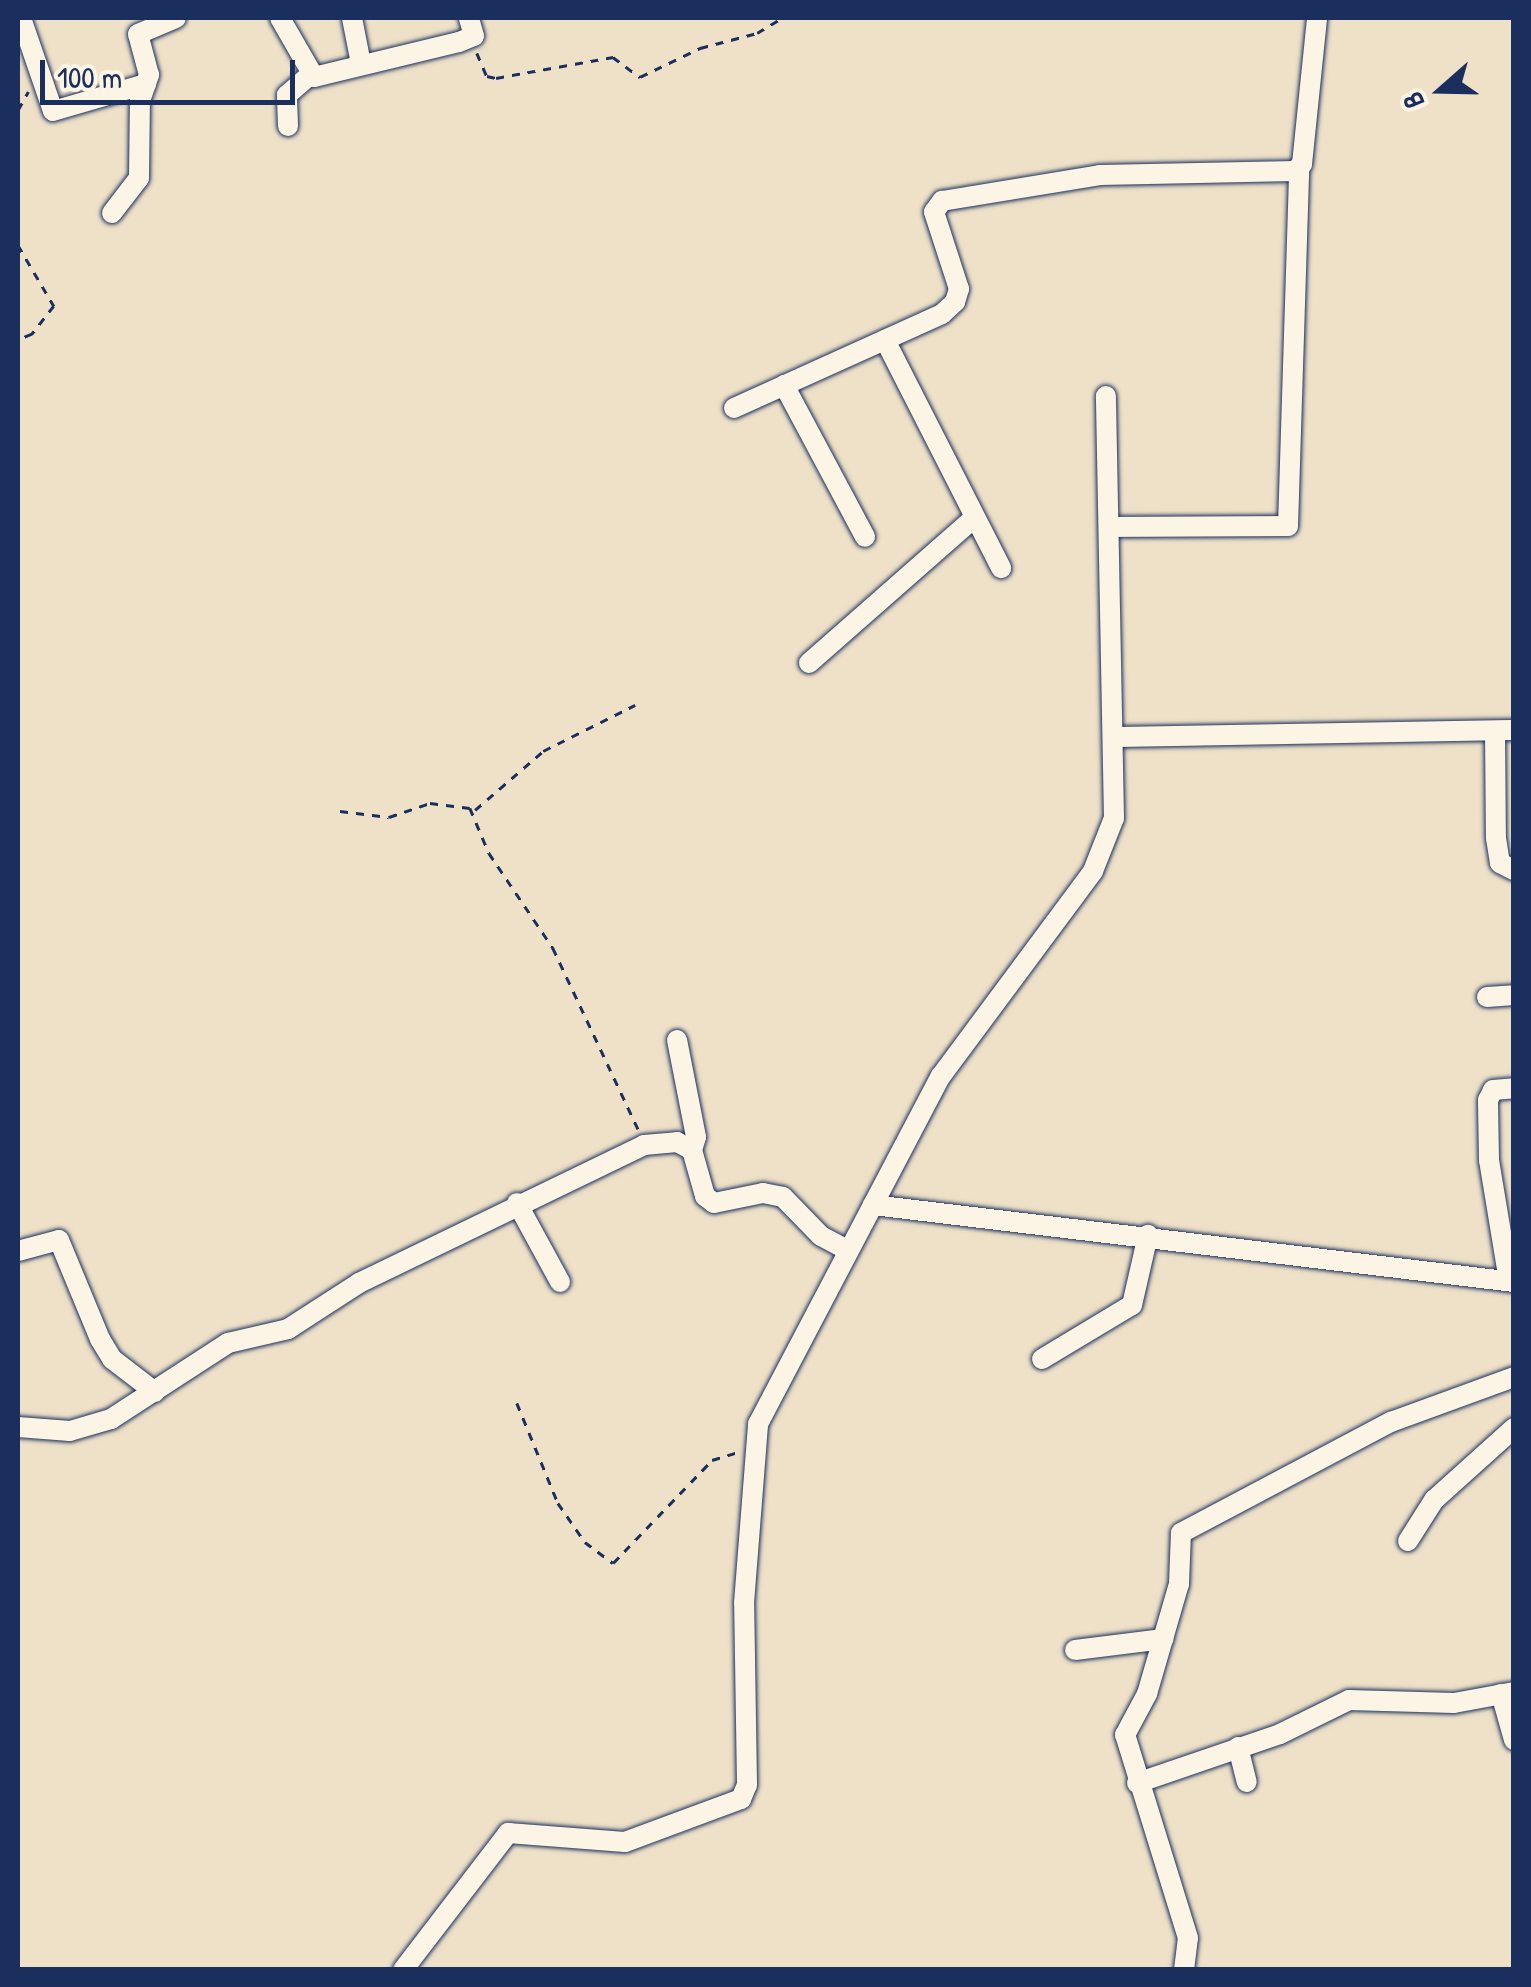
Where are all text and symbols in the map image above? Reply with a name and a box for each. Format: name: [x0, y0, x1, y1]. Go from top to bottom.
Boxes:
scale bar: [45, 40, 300, 102]
north arrow: [1391, 40, 1491, 140]
text: 100 m: [57, 57, 122, 97]
text: B: [1393, 87, 1433, 113]

